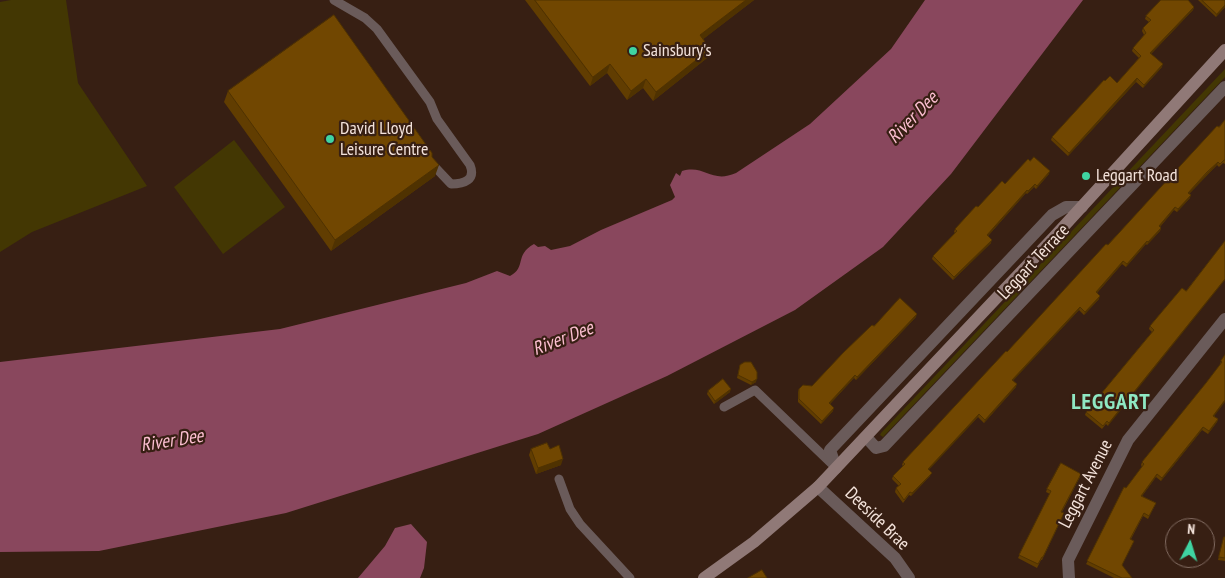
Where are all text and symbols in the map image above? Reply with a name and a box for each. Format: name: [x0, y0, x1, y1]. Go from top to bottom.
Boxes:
place label: Sainsbury's: [643, 40, 712, 62]
marker: Sainsbury's: [627, 45, 639, 57]
water label: River Dee: [883, 87, 943, 149]
place label: David Lloyd Leisure Centre: [340, 118, 428, 160]
marker: David Lloyd Leisure Centre: [324, 133, 336, 145]
place label: Leggart Road: [1096, 165, 1178, 187]
marker: Leggart Road: [1080, 170, 1092, 182]
street label: Leggart Terrace: [994, 220, 1074, 304]
water label: River Dee: [529, 317, 597, 361]
district label: LEGGART: [1070, 390, 1152, 416]
water label: River Dee: [139, 425, 205, 457]
street label: Leggart Avenue: [1055, 436, 1117, 532]
street label: Deeside Brae: [840, 483, 914, 555]
north arrow: [1165, 518, 1215, 568]
text: N: [1187, 520, 1196, 538]

